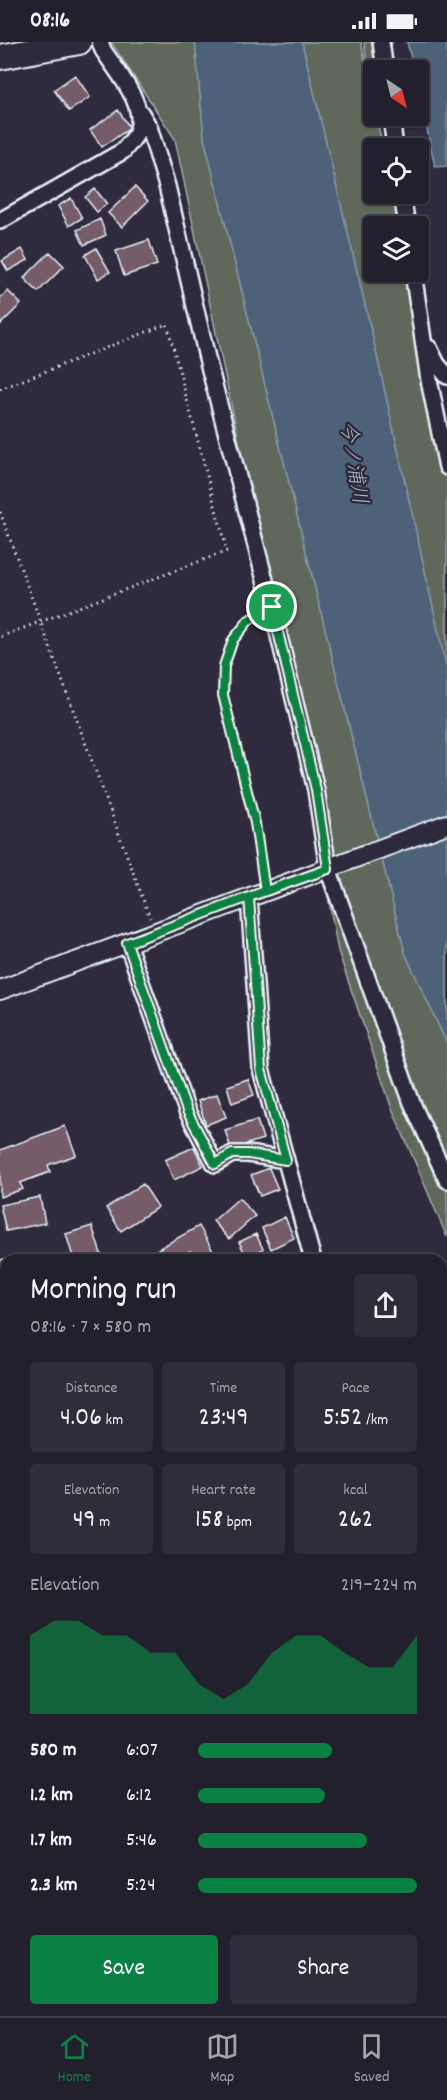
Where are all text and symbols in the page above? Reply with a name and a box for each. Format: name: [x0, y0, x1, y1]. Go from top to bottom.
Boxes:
text: 08:16: [30, 6, 70, 37]
north arrow: [363, 60, 429, 126]
map controls: [363, 60, 429, 282]
button: locate: [363, 138, 429, 204]
button: layers: [363, 216, 429, 282]
water label: 今ノ浦川: [331, 419, 373, 507]
pin: [246, 581, 297, 632]
icon: arrive: [255, 590, 288, 623]
text: Morning run: [30, 1268, 177, 1315]
button: share: [354, 1274, 417, 1337]
text: 08:16 · 7 × 580 m: [30, 1314, 151, 1342]
text: Distance: [65, 1377, 118, 1400]
text: Time: [210, 1377, 237, 1400]
text: Pace: [341, 1377, 370, 1400]
text: 4.06: [60, 1400, 102, 1437]
text: 23:49: [199, 1400, 248, 1437]
text: 5:52: [323, 1400, 362, 1437]
text: km: [102, 1409, 123, 1432]
text: /km: [362, 1409, 388, 1432]
text: Elevation: [64, 1479, 119, 1502]
text: Heart rate: [191, 1479, 256, 1502]
text: kcal: [343, 1479, 368, 1502]
text: 49: [73, 1502, 96, 1539]
text: 158: [195, 1502, 223, 1539]
text: 262: [338, 1502, 373, 1539]
text: m: [96, 1511, 110, 1534]
text: bpm: [223, 1511, 252, 1534]
text: Elevation: [30, 1572, 100, 1600]
text: 219–224 m: [341, 1572, 417, 1600]
text: 580 m: [30, 1737, 77, 1765]
text: 6:07: [126, 1737, 158, 1765]
text: 1.2 km: [30, 1782, 73, 1810]
text: 6:12: [126, 1782, 152, 1810]
text: 1.7 km: [30, 1827, 72, 1855]
text: 5:46: [126, 1827, 157, 1855]
text: 2.3 km: [30, 1872, 77, 1900]
text: 5:24: [126, 1872, 156, 1900]
button: Save: [30, 1935, 218, 2004]
button: Share: [230, 1935, 417, 2004]
tab: Home: [57, 2030, 91, 2089]
tab: Map: [206, 2030, 239, 2089]
tab: Saved: [354, 2030, 390, 2089]

